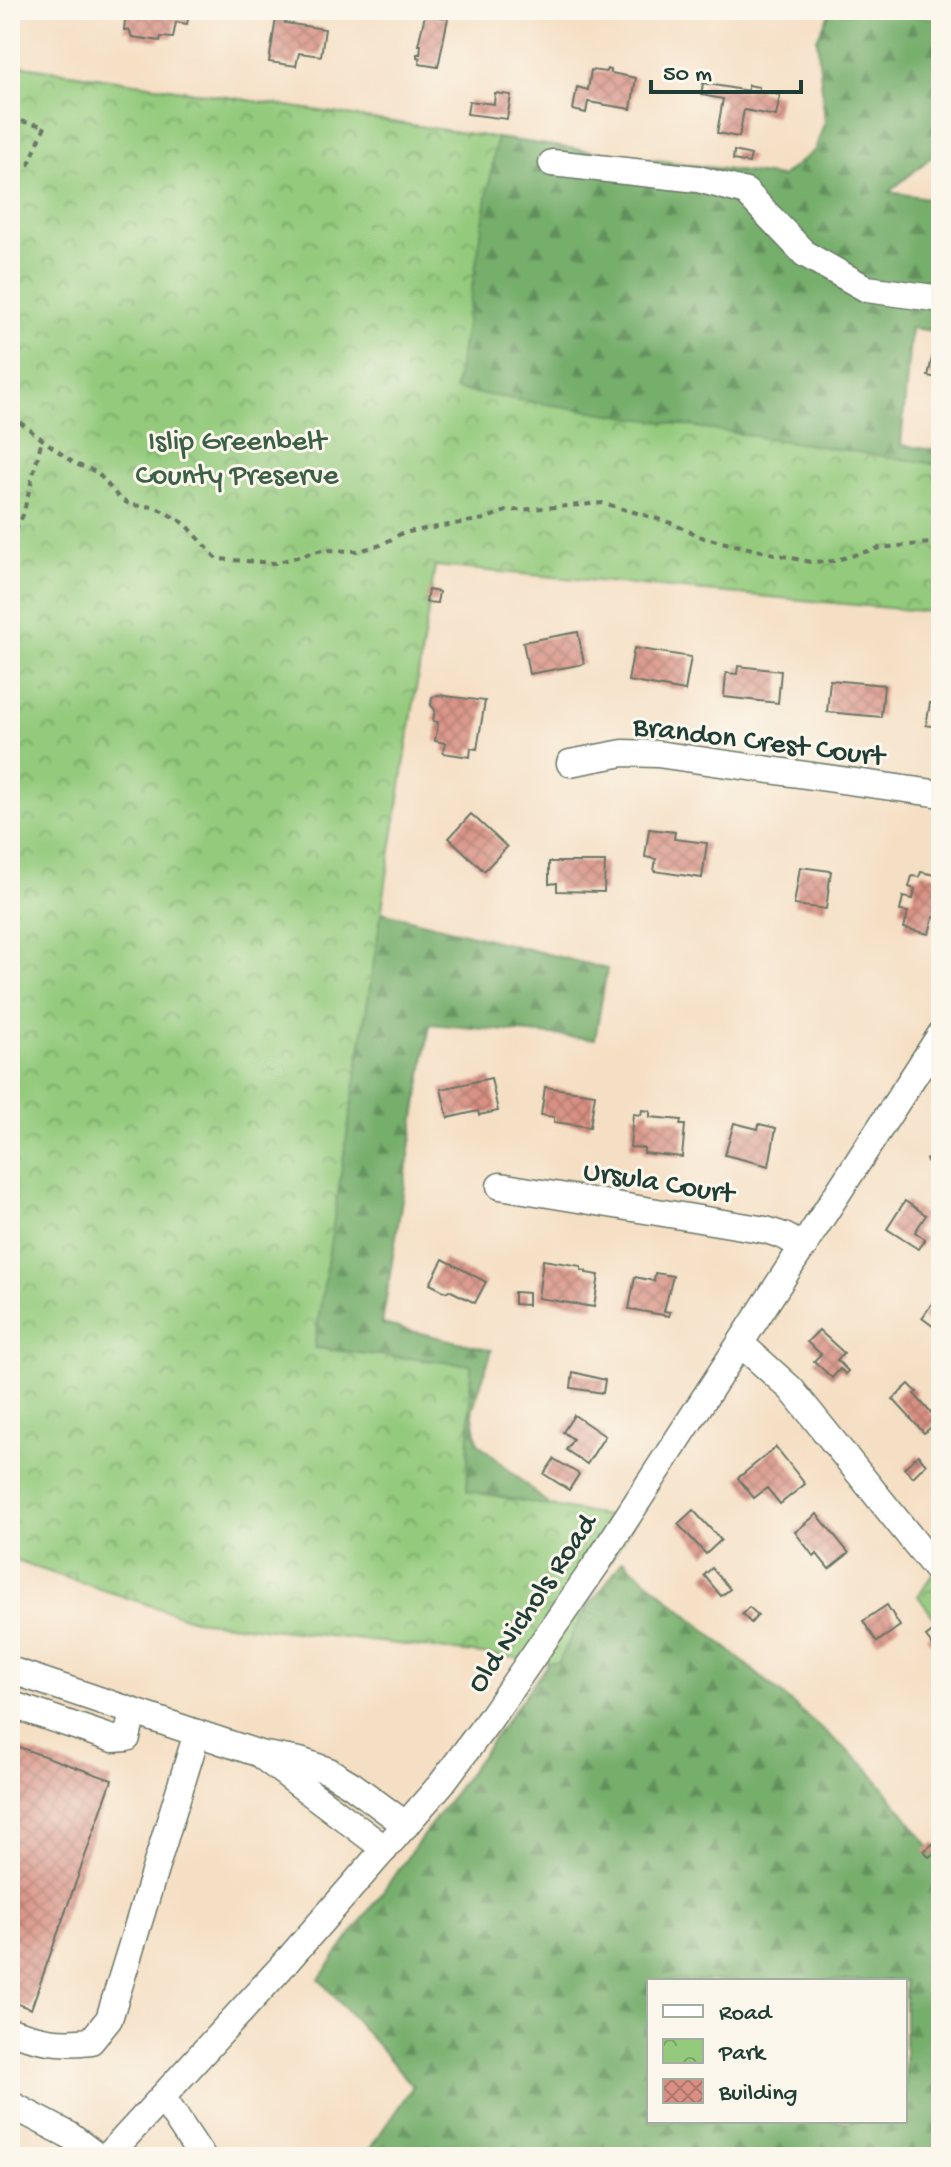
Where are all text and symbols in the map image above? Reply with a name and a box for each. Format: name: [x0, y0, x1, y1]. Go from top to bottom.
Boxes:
scale bar: [651, 44, 801, 94]
text: 50 m: [663, 61, 712, 90]
park label: Islip Greenbelt County Preserve: [136, 426, 339, 495]
street label: Brandon Crest Court: [630, 711, 889, 777]
street label: Ursula Court: [580, 1155, 739, 1214]
street label: Old Nichols Road: [461, 1507, 608, 1700]
legend: [647, 1979, 907, 2123]
text: Road: [719, 2000, 773, 2029]
text: Park: [718, 2040, 767, 2069]
text: Building: [718, 2080, 797, 2109]

